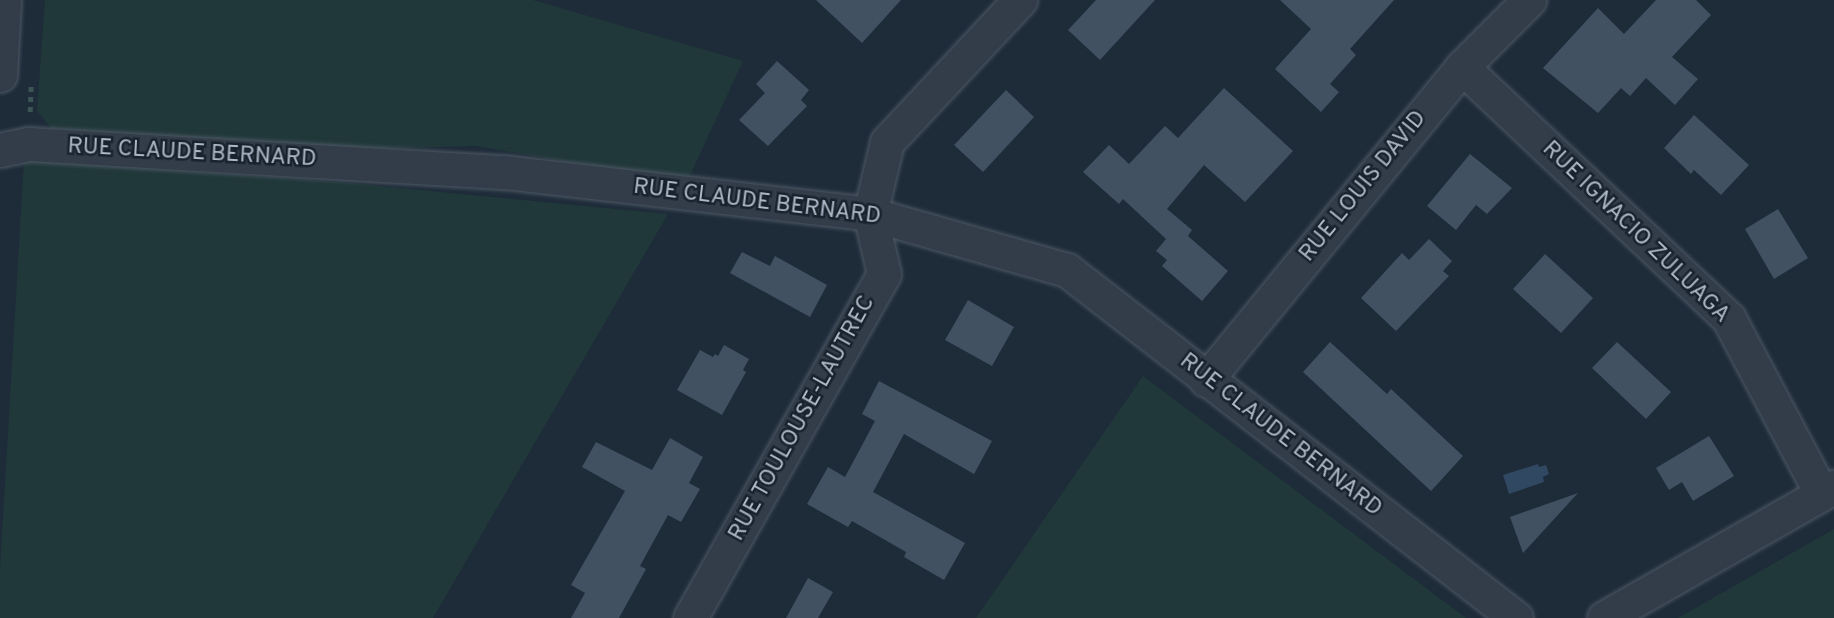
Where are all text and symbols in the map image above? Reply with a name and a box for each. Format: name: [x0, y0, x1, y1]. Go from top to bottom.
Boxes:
street label: RUE LOUIS DAVID: [1295, 106, 1433, 268]
street label: RUE CLAUDE BERNARD: [67, 134, 317, 174]
street label: RUE IGNACIO ZULUAGA: [1535, 136, 1735, 330]
street label: RUE CLAUDE BERNARD: [632, 174, 882, 232]
street label: RUE TOULOUSE-LAUTREC: [724, 291, 882, 547]
street label: RUE CLAUDE BERNARD: [1173, 348, 1387, 524]

